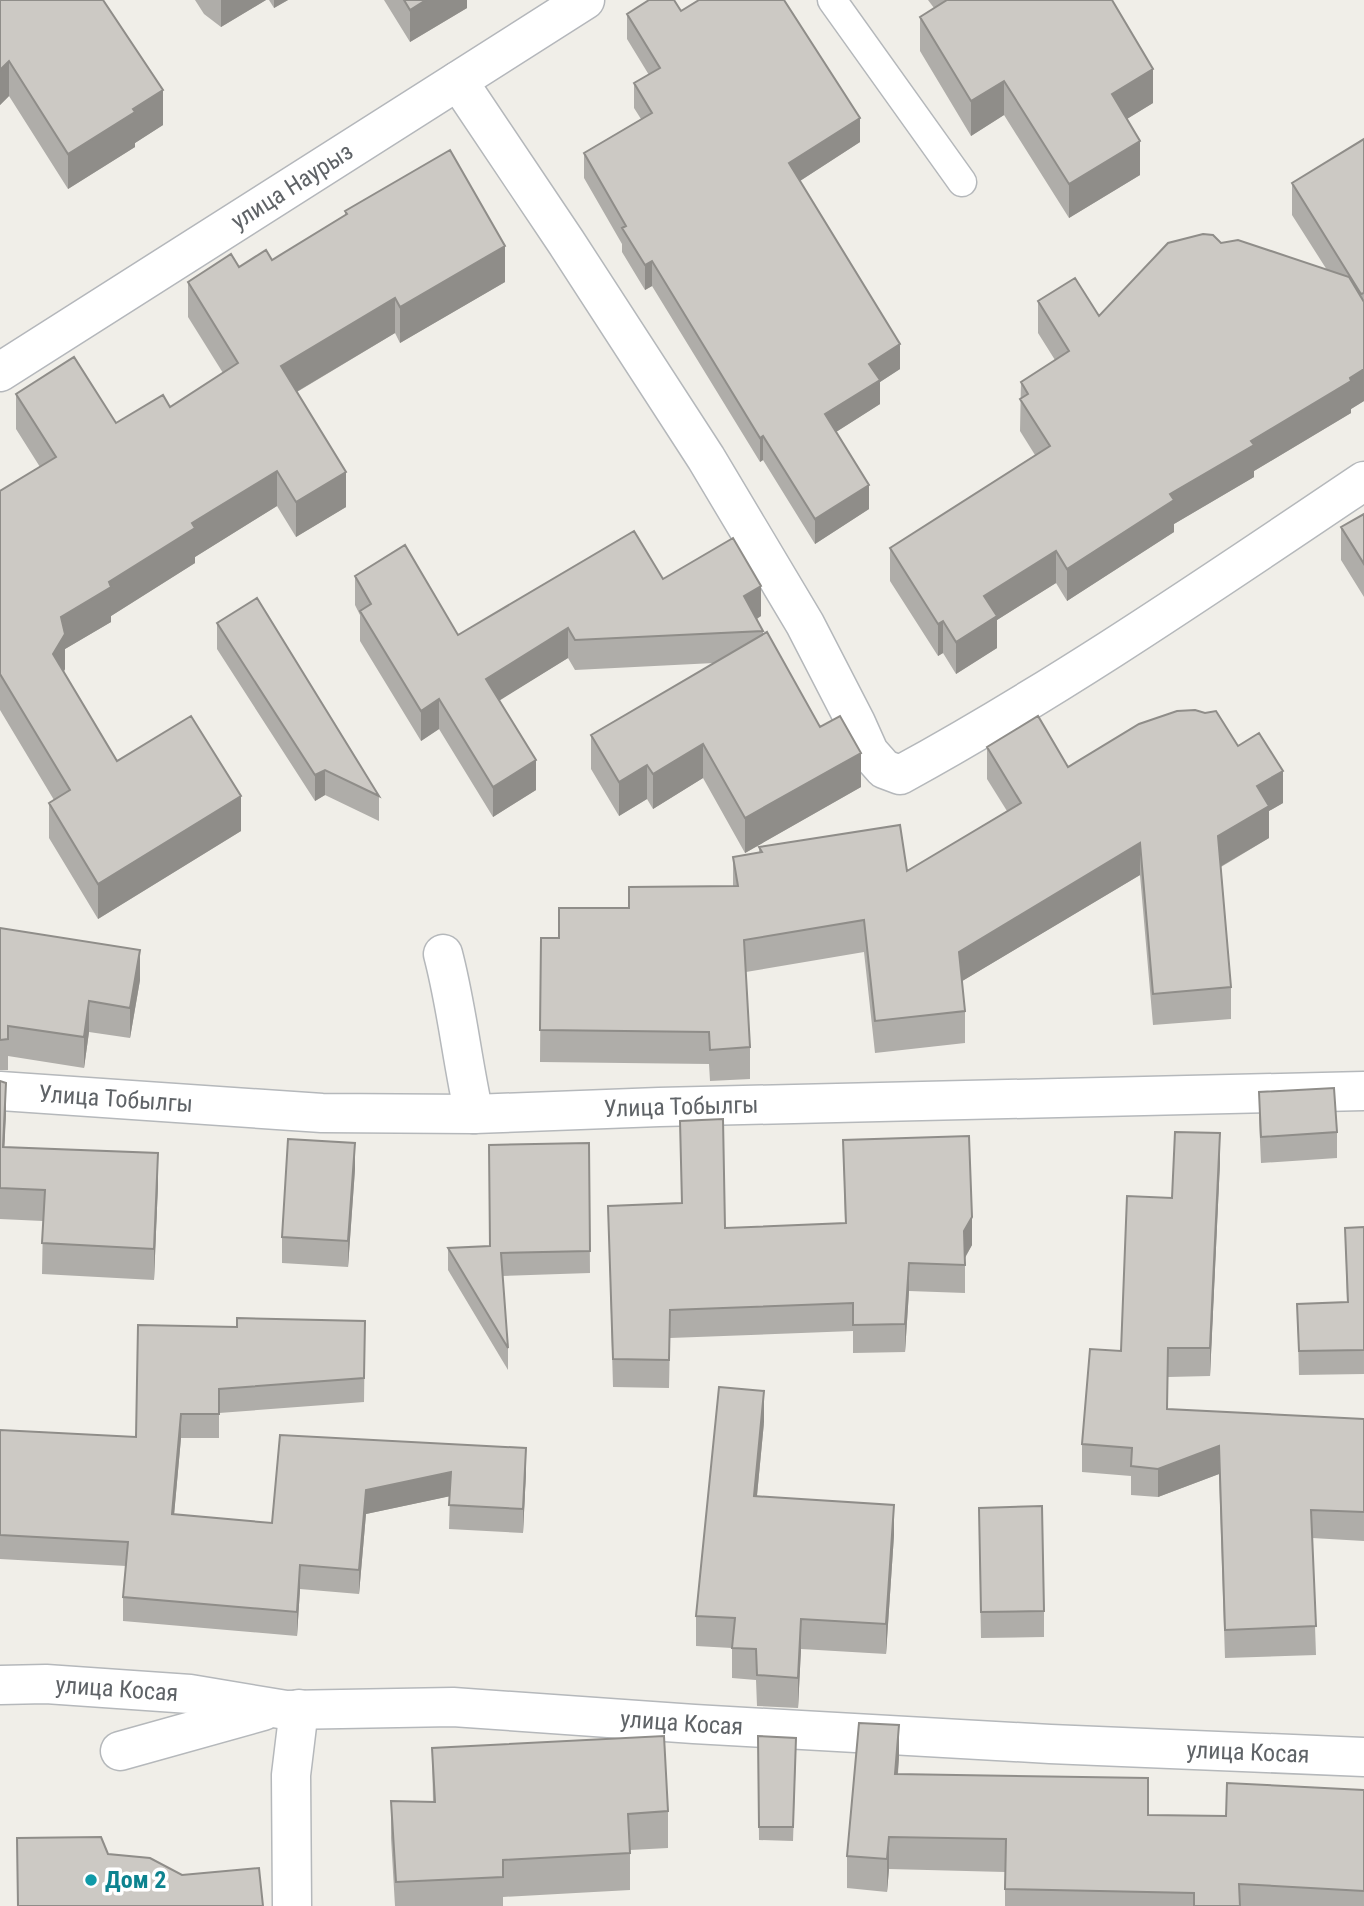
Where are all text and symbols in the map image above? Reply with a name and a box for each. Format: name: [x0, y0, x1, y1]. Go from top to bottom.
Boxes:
street label: улица Наурыз: [226, 137, 358, 235]
street label: Улица Тобылгы: [38, 1080, 194, 1118]
street label: Улица Тобылгы: [603, 1091, 759, 1123]
street label: улица Косая: [55, 1671, 179, 1707]
street label: улица Косая: [619, 1705, 744, 1741]
street label: улица Косая: [1186, 1736, 1310, 1769]
place label: Дом 2: [105, 1866, 166, 1894]
marker: Дом 2: [83, 1872, 99, 1888]

